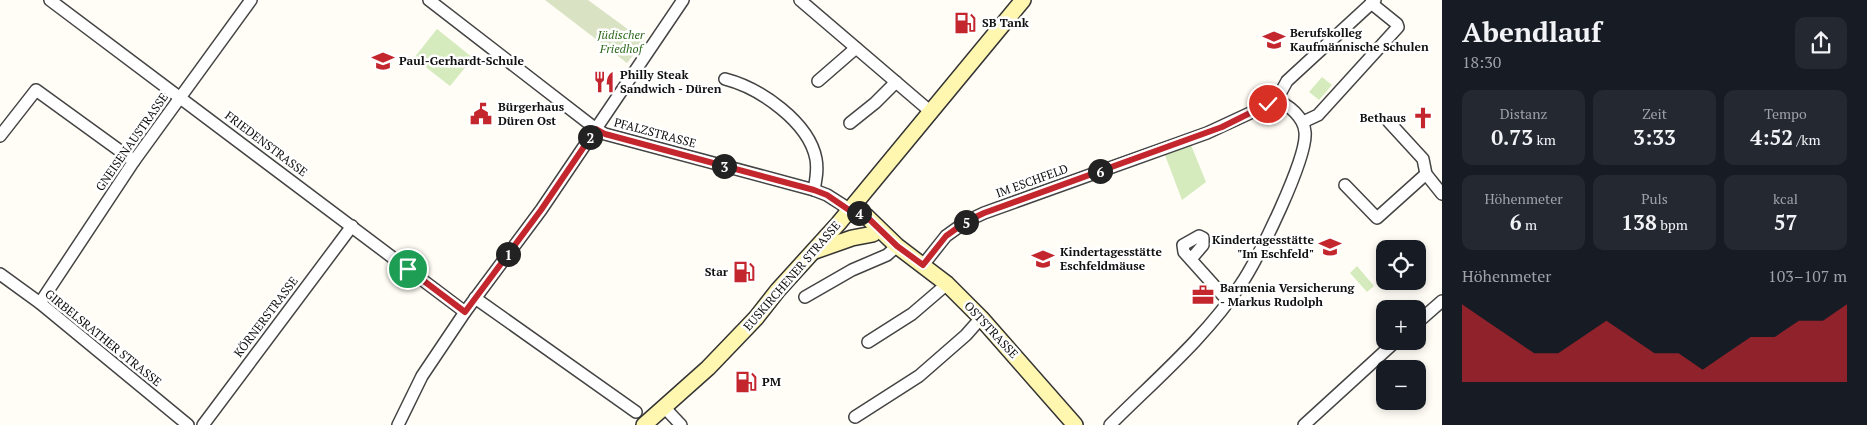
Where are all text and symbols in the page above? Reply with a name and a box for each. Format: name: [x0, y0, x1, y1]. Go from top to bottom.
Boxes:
fuel station icon: SB Tank: [952, 10, 978, 36]
text: Abendlauf: [1462, 13, 1601, 50]
place label: SB Tank: [982, 15, 1029, 30]
button: share: [1795, 17, 1847, 69]
place label: Berufskolleg Kaufmännische Schulen: [1290, 25, 1429, 54]
park label: Jüdischer Friedhof: [597, 27, 646, 56]
school or university icon: Berufskolleg Kaufmännische Schulen: [1261, 27, 1287, 53]
school or university icon: Paul-Gerhardt-Schule: [370, 48, 396, 74]
text: 18:30: [1462, 51, 1501, 73]
place label: Paul-Gerhardt-Schule: [399, 53, 524, 68]
place label: Philly Steak Sandwich - Düren: [620, 67, 722, 96]
restaurant icon: Philly Steak Sandwich - Düren: [591, 69, 617, 95]
pin: [1247, 83, 1289, 125]
street label: GNEISENAUSTRASSE: [92, 90, 171, 194]
icon: check: [1254, 90, 1282, 118]
place label: Bürgerhaus Düren Ost: [498, 99, 565, 128]
public building icon: Bürgerhaus Düren Ost: [468, 101, 494, 127]
text: Distanz: [1500, 104, 1547, 123]
text: Zeit: [1642, 104, 1667, 123]
text: Tempo: [1764, 104, 1807, 123]
church icon: Bethaus: [1410, 105, 1436, 131]
street label: FRIEDENSTRASSE: [222, 108, 310, 179]
place label: Bethaus: [1360, 110, 1407, 125]
street label: PFALZSTRASSE: [612, 114, 698, 151]
text: 0.73: [1491, 123, 1533, 151]
text: 3:33: [1633, 123, 1676, 151]
text: 4:52: [1750, 123, 1793, 151]
pin: 2: [578, 124, 602, 150]
text: 2: [587, 128, 594, 147]
text: km: [1533, 130, 1556, 149]
text: /km: [1793, 130, 1821, 149]
pin: 3: [712, 154, 736, 178]
text: 3: [721, 157, 728, 176]
pin: 6: [1088, 158, 1112, 184]
street label: IM ESCHFELD: [994, 160, 1070, 201]
text: 6: [1097, 162, 1104, 181]
text: Höhenmeter: [1484, 189, 1563, 208]
text: Puls: [1641, 189, 1668, 208]
text: kcal: [1773, 189, 1798, 208]
pin: 4: [846, 200, 872, 226]
text: 4: [856, 204, 863, 223]
text: 6: [1510, 208, 1522, 236]
text: 138: [1621, 208, 1657, 236]
text: 57: [1774, 208, 1797, 236]
pin: 5: [954, 210, 978, 234]
text: 5: [963, 213, 970, 232]
text: m: [1522, 215, 1537, 234]
text: bpm: [1657, 215, 1688, 234]
street label: EUSKIRCHENER STRASSE: [740, 218, 843, 333]
place label: Kindertagesstätte "Im Eschfeld": [1212, 232, 1315, 261]
school or university icon: Kindertagesstätte "Im Eschfeld": [1317, 234, 1343, 260]
map controls: [1376, 240, 1426, 410]
button: locate: [1376, 240, 1426, 290]
pin: 1: [496, 242, 520, 266]
place label: Kindertagesstätte Eschfeldmäuse: [1060, 244, 1163, 273]
text: 1: [505, 245, 512, 264]
school or university icon: Kindertagesstätte Eschfeldmäuse: [1030, 246, 1056, 272]
pin: [387, 248, 429, 290]
icon: arrive: [394, 255, 422, 283]
fuel station icon: Star: [731, 259, 757, 285]
place label: Star: [705, 264, 729, 279]
text: Höhenmeter: [1462, 265, 1551, 287]
text: 103–107 m: [1768, 265, 1847, 287]
street label: KÖRNERSTRASSE: [230, 274, 301, 360]
place label: Barmenia Versicherung - Markus Rudolph: [1220, 280, 1355, 309]
office icon: Barmenia Versicherung - Markus Rudolph: [1190, 282, 1216, 308]
street label: GIRBELSRATHER STRASSE: [42, 286, 165, 389]
street label: OSTSTRASSE: [961, 298, 1022, 361]
button: +: [1376, 300, 1426, 350]
button: −: [1376, 360, 1426, 410]
fuel station icon: PM: [733, 369, 759, 395]
place label: PM: [762, 374, 781, 389]

